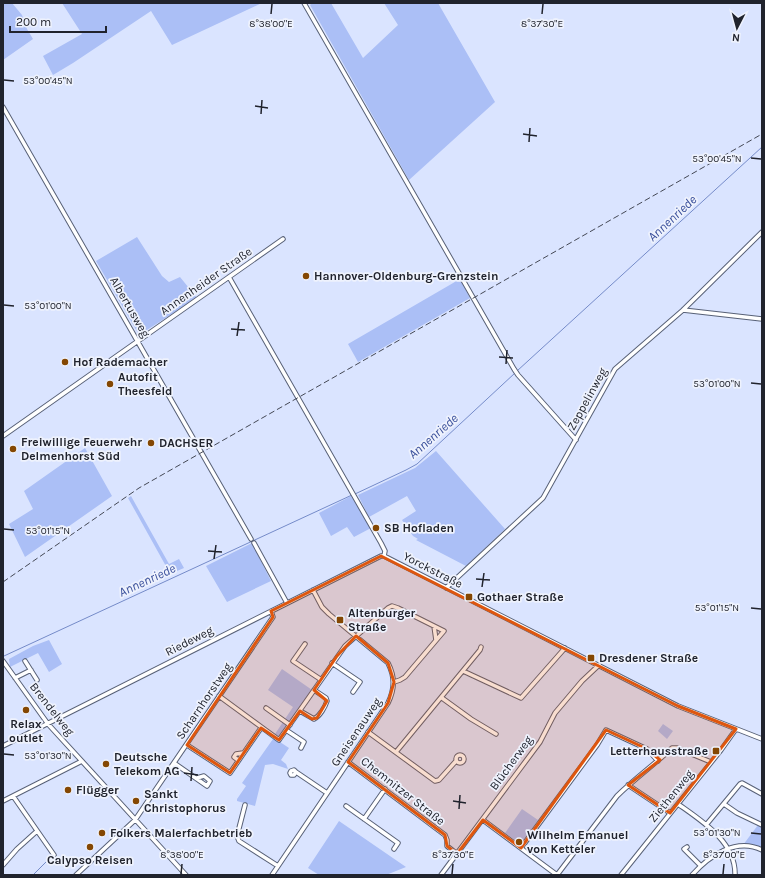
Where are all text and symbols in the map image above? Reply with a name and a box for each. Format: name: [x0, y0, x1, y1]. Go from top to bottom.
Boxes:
scale bar: [10, 8, 106, 34]
north arrow: [717, 8, 757, 48]
text: 200 m: [16, 15, 51, 29]
text: 8°38'00"E: [249, 18, 293, 30]
text: 8°37'30"E: [521, 18, 563, 30]
text: N: [731, 31, 741, 44]
text: 53°00'45"N: [23, 75, 73, 87]
text: 53°00'45"N: [692, 153, 742, 165]
water label: Annenriede: [645, 192, 699, 244]
street label: Annenheider Straße: [158, 244, 254, 318]
place label: Hannover-Oldenburg-Grenzstein: [314, 269, 498, 283]
marker: Hannover-Oldenburg-Grenzstein: [301, 271, 311, 281]
street label: Albertusweg: [107, 274, 153, 340]
text: 53°01'00"N: [24, 300, 72, 312]
place label: Hof Rademacher: [73, 355, 168, 369]
marker: Hof Rademacher: [60, 357, 70, 367]
street label: Zeppelinweg: [564, 365, 610, 433]
place label: Autofit Theesfeld: [118, 370, 172, 398]
text: 53°01'00"N: [693, 378, 741, 390]
marker: Autofit Theesfeld: [105, 379, 115, 389]
water label: Annenriede: [405, 410, 461, 462]
place label: Freiwillige Feuerwehr Delmenhorst Süd: [21, 435, 142, 463]
place label: DACHSER: [159, 436, 214, 450]
marker: DACHSER: [146, 438, 156, 448]
marker: Freiwillige Feuerwehr Delmenhorst Süd: [8, 444, 18, 454]
place label: SB Hofladen: [384, 521, 454, 535]
marker: SB Hofladen: [371, 523, 381, 533]
text: 53°01'15"N: [26, 525, 70, 537]
street label: Yorckstraße: [401, 549, 465, 591]
water label: Annenriede: [116, 560, 178, 600]
place label: Gothaer Straße: [477, 590, 564, 604]
marker: Gothaer Straße: [464, 592, 474, 602]
text: 53°01'15"N: [695, 602, 739, 614]
place label: Altenburger Straße: [348, 606, 416, 634]
marker: Altenburger Straße: [335, 615, 345, 625]
street label: Riedeweg: [163, 623, 216, 659]
place label: Dresdener Straße: [599, 651, 698, 665]
marker: Dresdener Straße: [586, 653, 596, 663]
street label: Scharnhorstweg: [173, 660, 235, 742]
street label: Brendelweg: [27, 680, 77, 738]
street label: Gneisenauweg: [328, 695, 384, 769]
marker: Relax outlet: [21, 705, 31, 715]
place label: Relax outlet: [9, 717, 43, 745]
street label: Blücherweg: [487, 733, 535, 793]
place label: Letterhausstraße: [610, 744, 708, 758]
marker: Letterhausstraße: [711, 746, 721, 756]
text: 53°01'30"N: [24, 750, 72, 762]
place label: Deutsche Telekom AG: [114, 750, 180, 778]
street label: Chemnitzer Straße: [358, 754, 448, 828]
marker: Deutsche Telekom AG: [101, 759, 111, 769]
street label: Ziethenweg: [646, 767, 697, 825]
place label: Flügger: [76, 783, 119, 797]
marker: Flügger: [63, 785, 73, 795]
place label: Sankt Christophorus: [144, 787, 226, 815]
marker: Sankt Christophorus: [131, 796, 141, 806]
place label: Folkers Malerfachbetrieb: [110, 826, 253, 840]
text: 53°01'30"N: [693, 827, 741, 839]
marker: Folkers Malerfachbetrieb: [97, 828, 107, 838]
place label: Wilhelm Emanuel von Ketteler: [527, 828, 628, 856]
marker: Wilhelm Emanuel von Ketteler: [514, 837, 524, 847]
marker: Calypso Reisen: [85, 842, 95, 852]
text: 8°38'00"E: [160, 849, 204, 861]
text: 8°37'30"E: [432, 849, 474, 861]
text: 8°37'00"E: [703, 849, 745, 861]
place label: Calypso Reisen: [47, 853, 133, 867]

